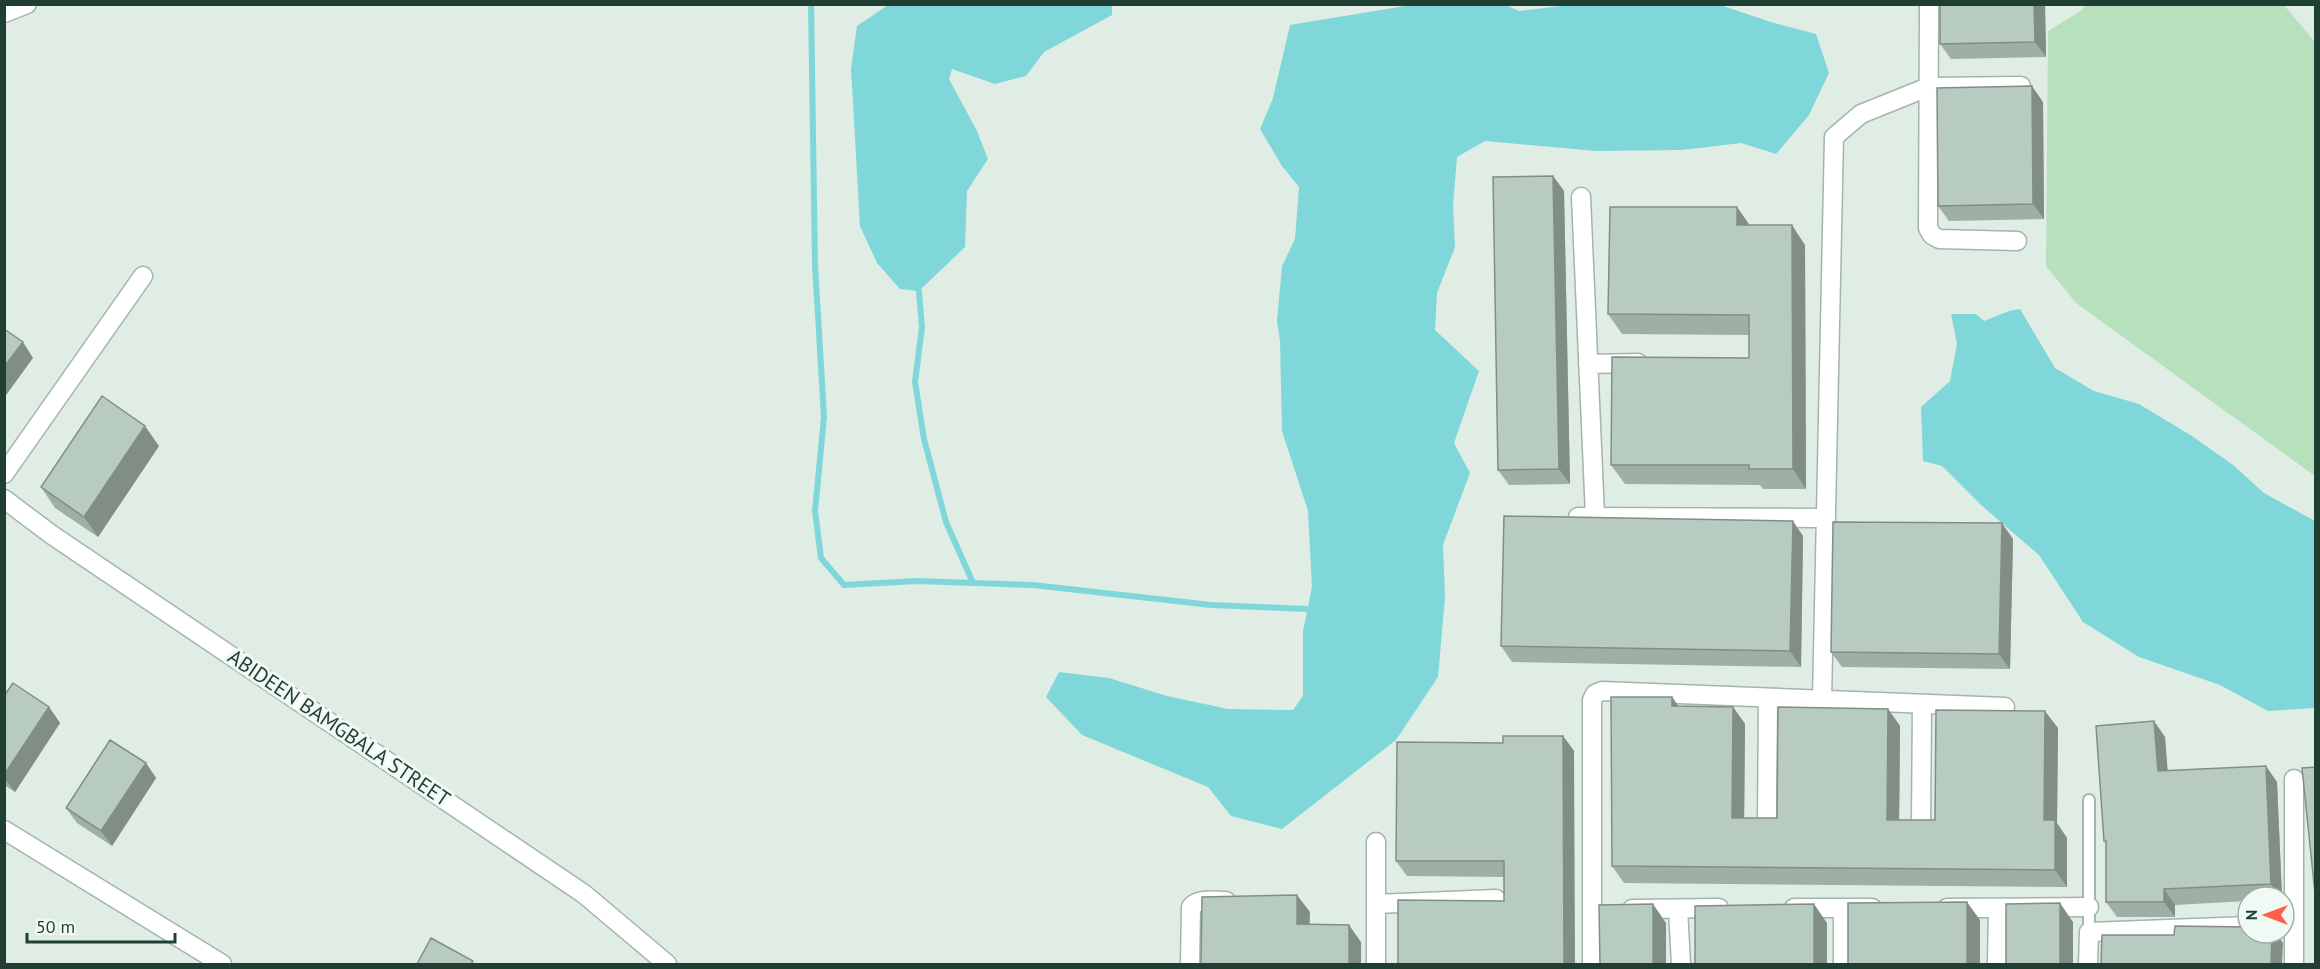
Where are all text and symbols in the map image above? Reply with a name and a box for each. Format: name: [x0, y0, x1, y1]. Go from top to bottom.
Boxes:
street label: ABIDEEN BAMGBALA STREET: [223, 643, 456, 812]
north arrow: [2236, 885, 2296, 945]
scale bar: [27, 906, 176, 944]
text: N: [2241, 910, 2261, 920]
text: 50 m: [36, 915, 75, 938]

